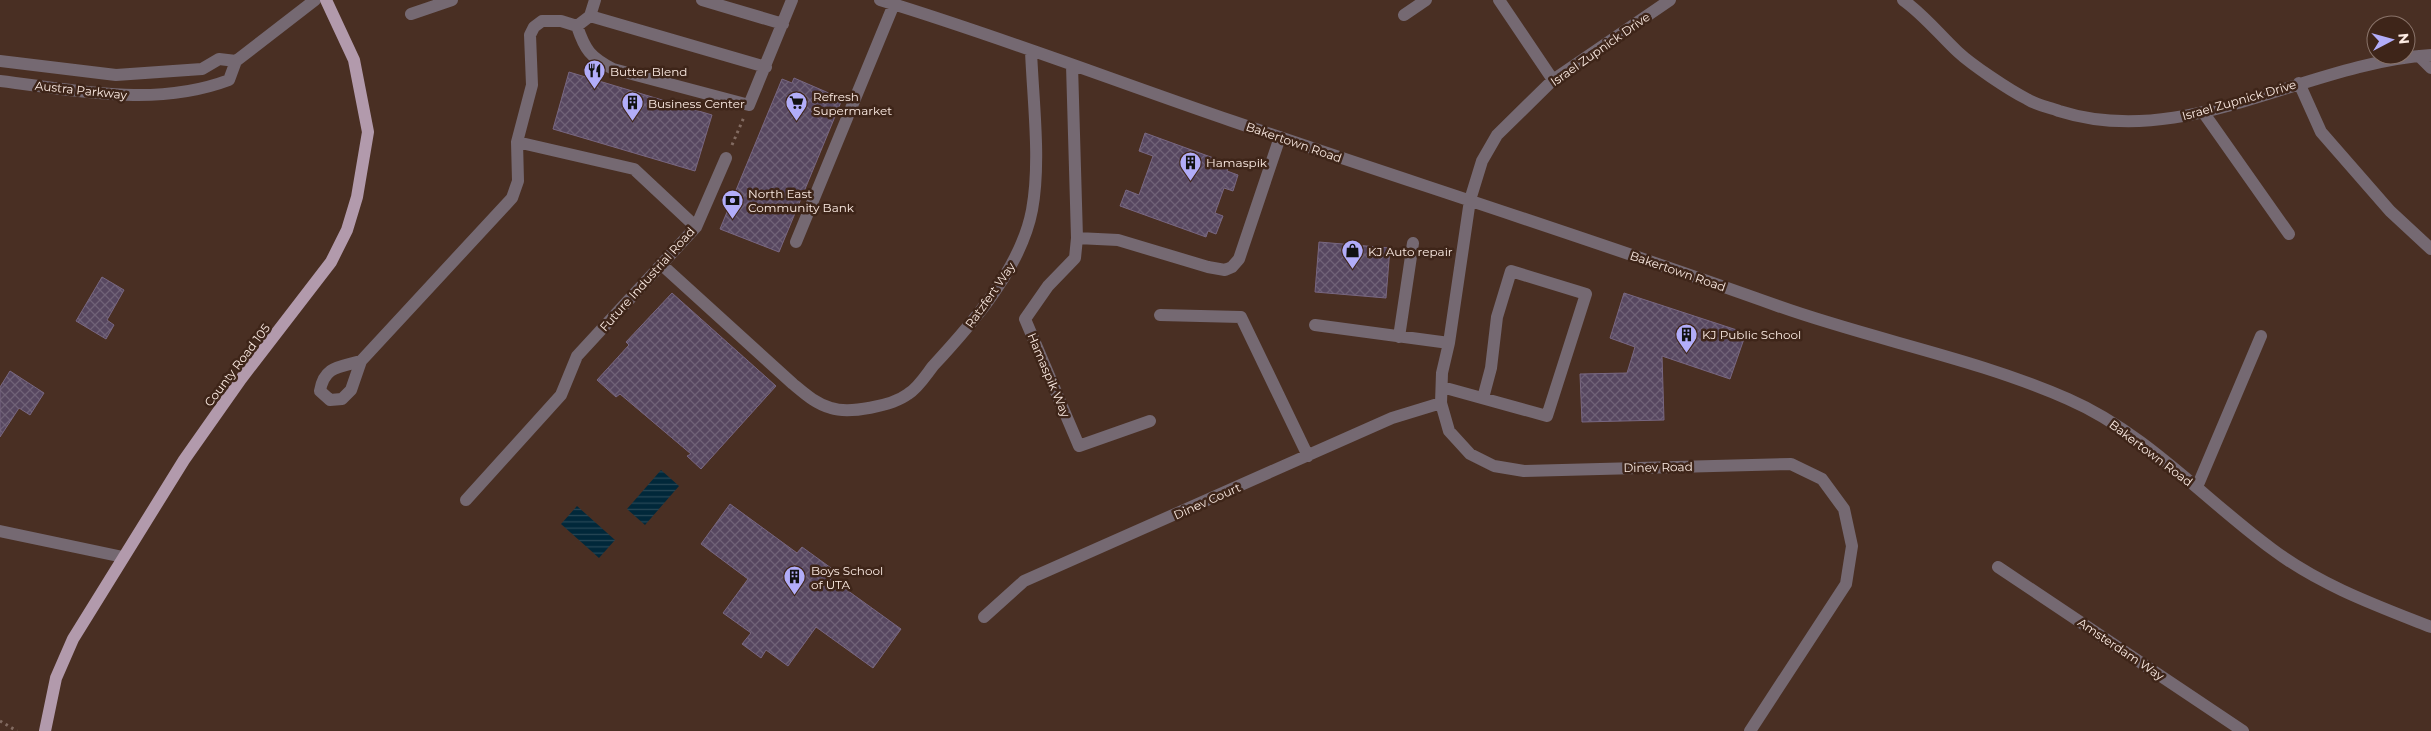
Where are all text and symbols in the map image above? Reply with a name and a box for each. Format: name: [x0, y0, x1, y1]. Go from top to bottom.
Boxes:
street label: Israel Zupnick Drive: [1547, 9, 1653, 89]
north arrow: [2366, 15, 2416, 65]
text: N: [2394, 32, 2413, 45]
restaurant icon: Butter Blend: [582, 59, 606, 90]
place label: Butter Blend: [610, 64, 687, 79]
street label: Israel Zupnick Drive: [2180, 77, 2298, 123]
street label: Austra Parkway: [34, 78, 128, 102]
place label: Refresh Supermarket: [813, 89, 892, 118]
building icon: Business Center: [620, 91, 644, 122]
supermarket icon: Refresh Supermarket: [785, 91, 809, 122]
place label: Business Center: [648, 96, 745, 111]
street label: Bakertown Road: [1244, 119, 1344, 165]
building icon: Hamaspik: [1178, 150, 1202, 181]
place label: Hamaspik: [1206, 155, 1268, 170]
place label: North East Community Bank: [748, 186, 855, 215]
bank icon: North East Community Bank: [720, 188, 744, 219]
street label: Future Industrial Road: [596, 224, 698, 334]
shop icon: KJ Auto repair: [1340, 239, 1364, 270]
place label: KJ Auto repair: [1368, 244, 1453, 259]
street label: Bakertown Road: [1628, 248, 1728, 294]
street label: Ratzfert Way: [962, 259, 1018, 331]
street label: County Road 105: [201, 321, 273, 409]
building icon: KJ Public School: [1674, 322, 1698, 353]
place label: KJ Public School: [1702, 327, 1801, 342]
street label: Hamaspik Way: [1024, 331, 1074, 420]
street label: Bakertown Road: [2106, 417, 2196, 489]
street label: Dinev Road: [1623, 459, 1693, 475]
street label: Dinev Court: [1171, 480, 1243, 522]
place label: Boys School of UTA: [811, 563, 883, 592]
building icon: Boys School of UTA: [783, 565, 807, 596]
street label: Amsterdam Way: [2075, 615, 2167, 684]

